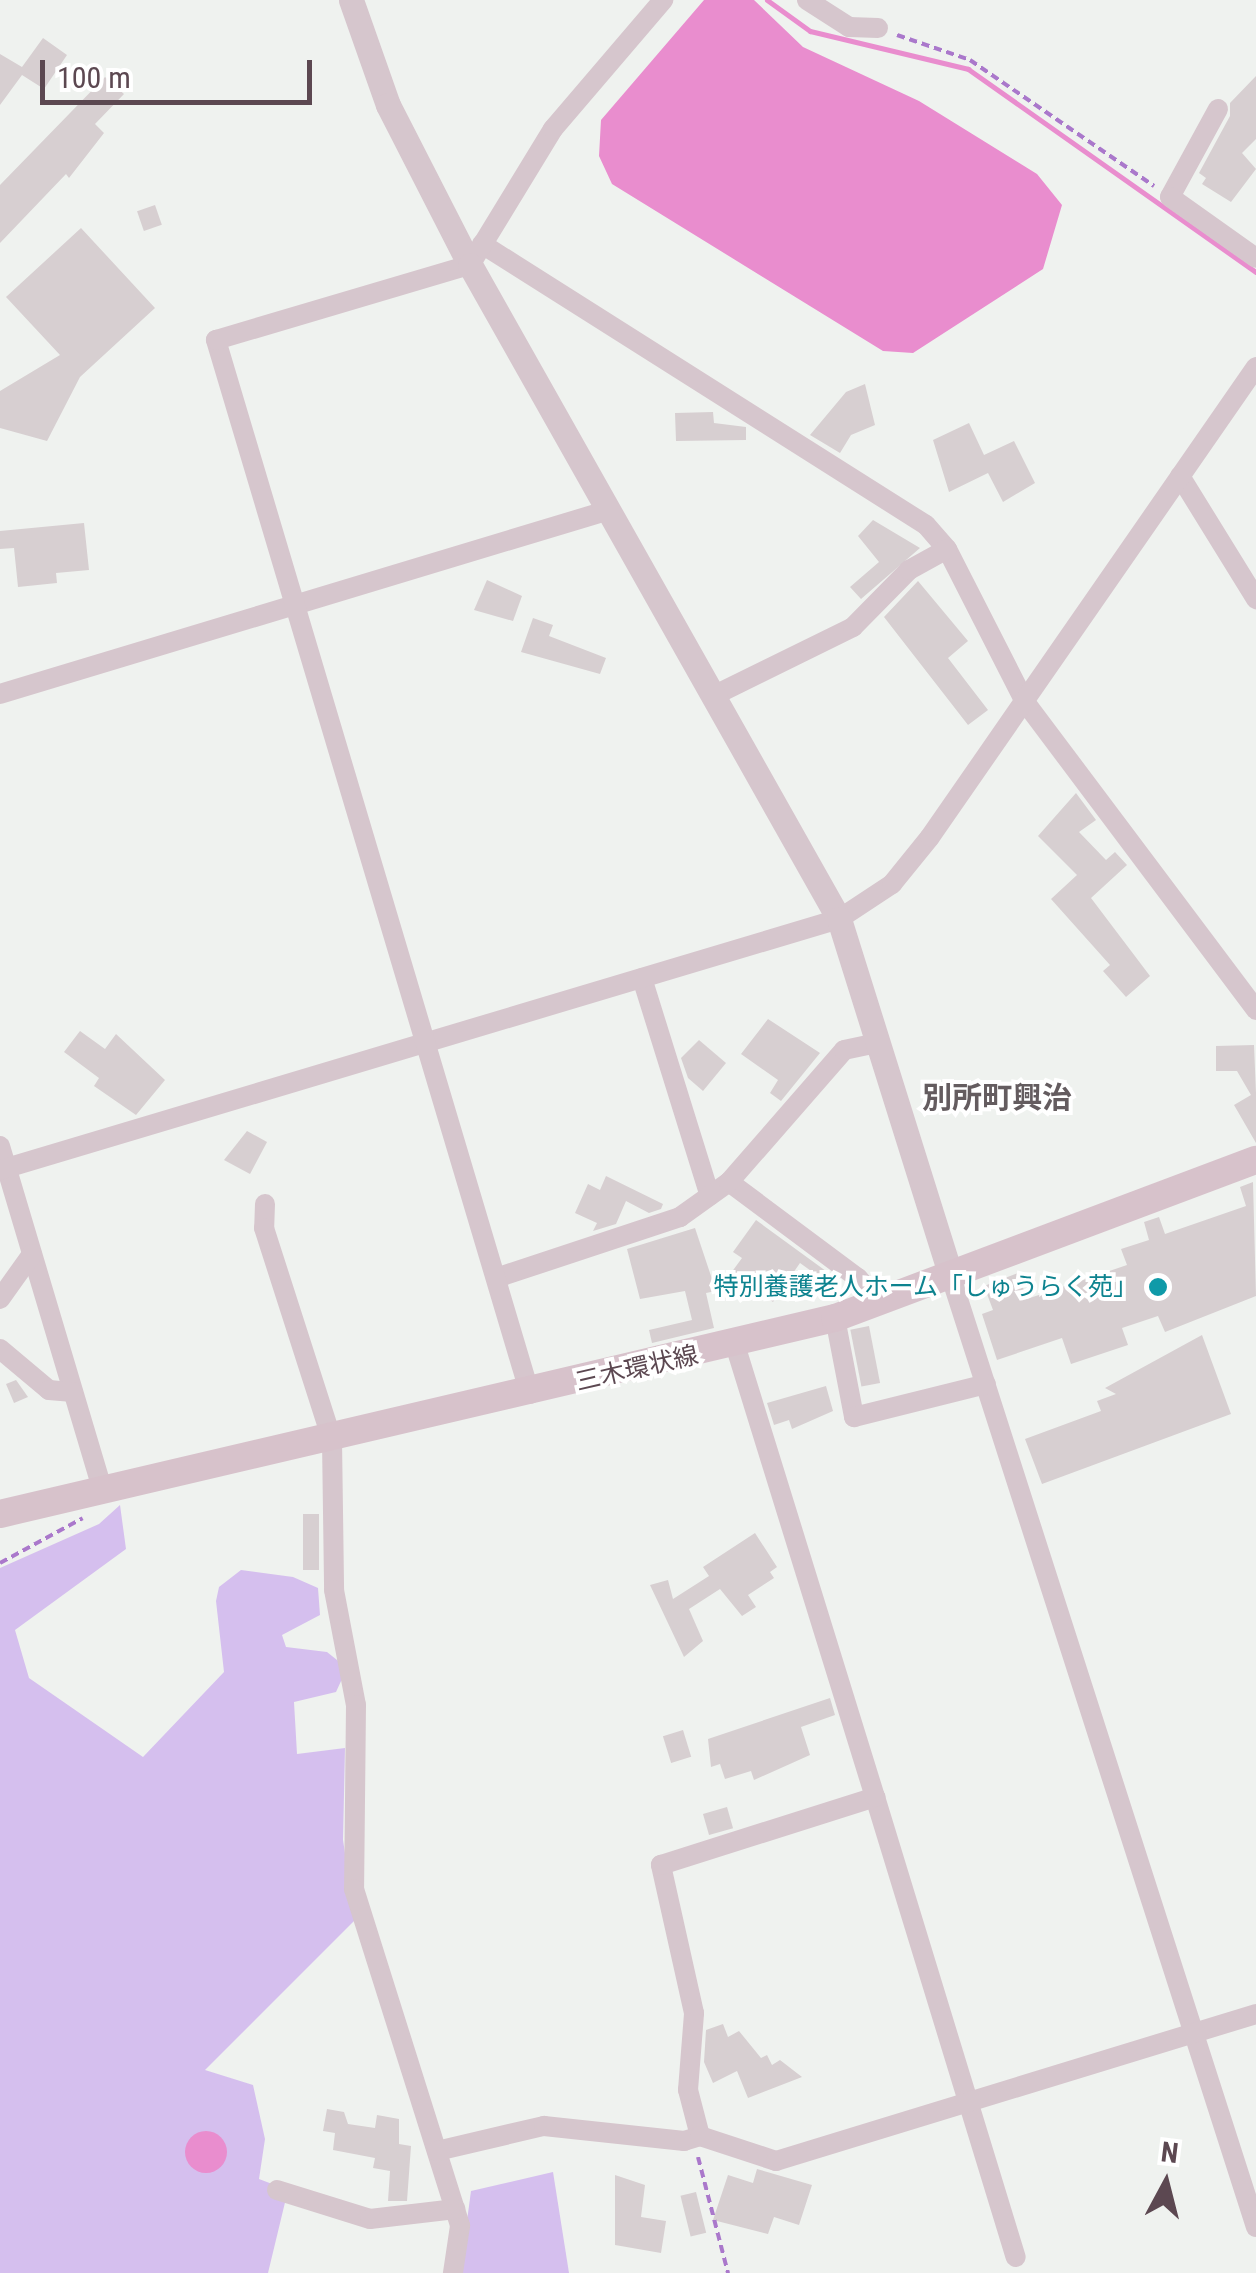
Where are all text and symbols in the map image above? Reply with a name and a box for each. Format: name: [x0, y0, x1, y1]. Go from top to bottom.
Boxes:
scale bar: [45, 40, 318, 102]
text: 100 m: [57, 60, 131, 95]
district label: 別所町興治: [922, 1080, 1072, 1116]
place label: 特別養護老人ホーム「しゅうらく苑」: [713, 1272, 1138, 1302]
marker: 特別養護老人ホーム「しゅうらく苑」: [1147, 1276, 1169, 1298]
street label: 三木環状線: [573, 1340, 701, 1398]
north arrow: [1116, 2133, 1216, 2233]
text: N: [1159, 2135, 1180, 2170]

